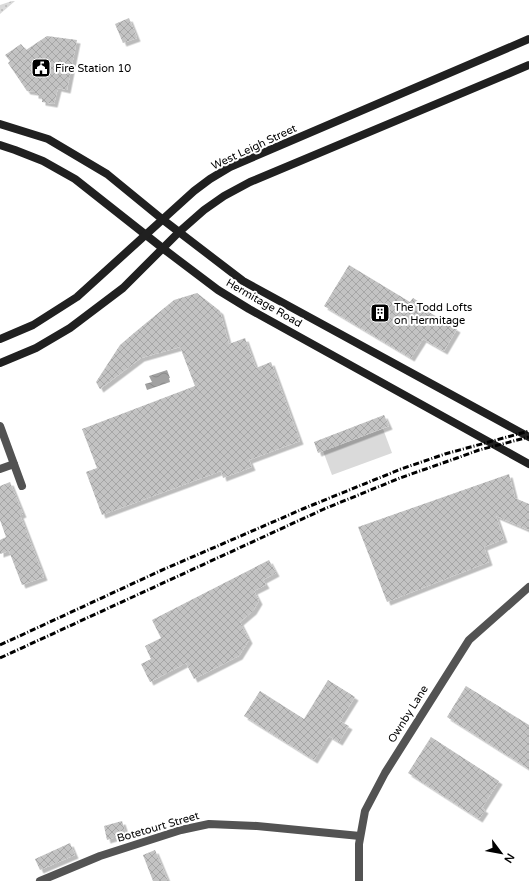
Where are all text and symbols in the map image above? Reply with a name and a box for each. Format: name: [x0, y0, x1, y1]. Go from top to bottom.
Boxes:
public building icon: Fire Station 10: [30, 57, 52, 79]
place label: Fire Station 10: [55, 62, 131, 75]
street label: West Leigh Street: [209, 122, 299, 172]
street label: Hermitage Road: [224, 276, 304, 330]
place label: The Todd Lofts on Hermitage: [394, 301, 472, 327]
building icon: The Todd Lofts on Hermitage: [369, 302, 391, 324]
street label: Ownby Lane: [385, 683, 431, 745]
street label: Botetourt Street: [115, 809, 201, 845]
north arrow: [481, 833, 521, 873]
text: N: [501, 851, 517, 865]

